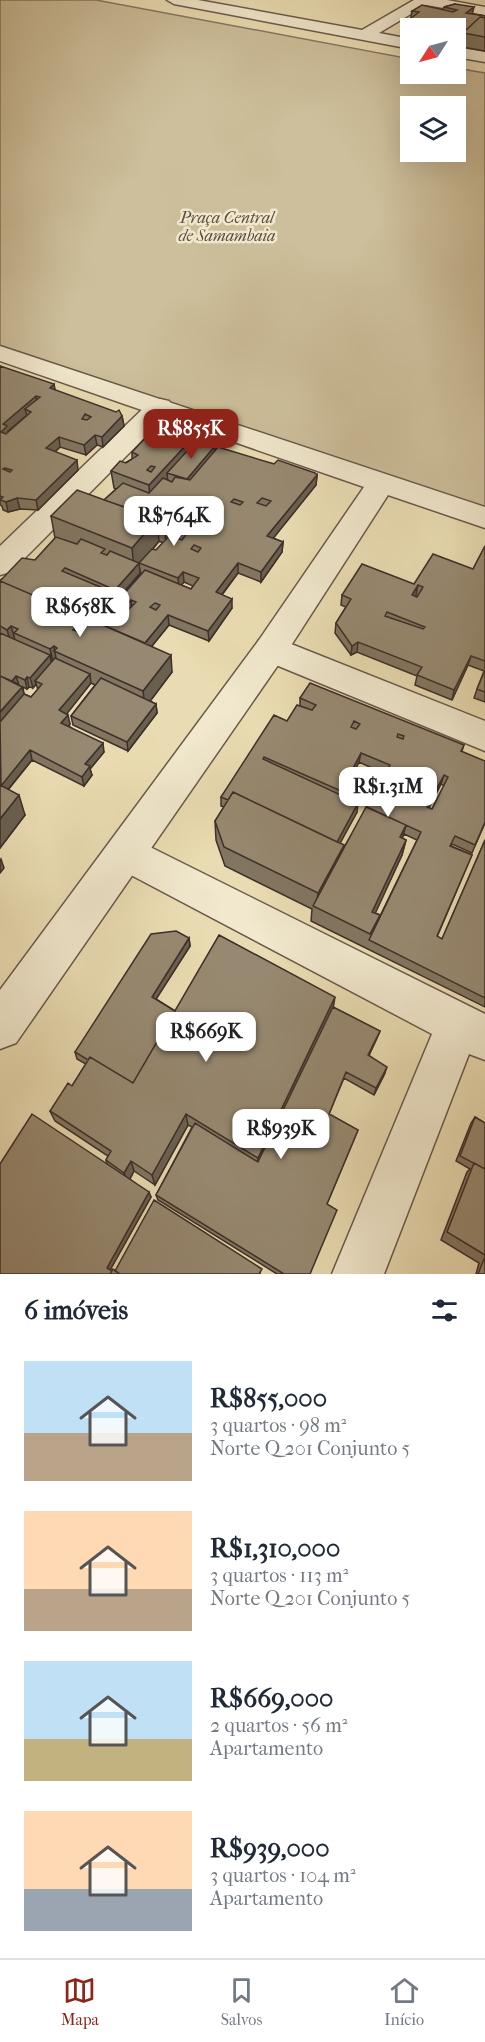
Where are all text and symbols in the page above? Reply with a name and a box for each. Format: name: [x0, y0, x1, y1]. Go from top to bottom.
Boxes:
north arrow: [400, 18, 466, 84]
map controls: [400, 18, 466, 162]
button: layers: [400, 96, 466, 162]
park label: Praça Central de Samambaia: [179, 208, 276, 245]
pin: R$855K: [142, 409, 240, 460]
text: R$855K: [157, 417, 225, 440]
pin: R$764K: [125, 496, 223, 547]
text: R$764K: [138, 504, 210, 527]
pin: R$658K: [31, 587, 129, 638]
text: R$658K: [45, 595, 115, 618]
pin: R$1.31M: [333, 767, 443, 818]
text: R$1.31M: [353, 775, 423, 798]
pin: R$669K: [157, 1012, 255, 1063]
text: R$669K: [170, 1020, 242, 1043]
pin: R$939K: [232, 1109, 330, 1160]
text: R$939K: [246, 1117, 316, 1140]
icon: filters: [428, 1294, 461, 1327]
text: 6 imóveis: [24, 1295, 128, 1326]
text: R$855,000: [210, 1383, 327, 1414]
icon: home: [72, 1385, 144, 1457]
text: 3 quartos · 98 m²: [210, 1414, 346, 1437]
text: Norte Q 201 Conjunto 5: [210, 1437, 410, 1460]
text: R$1,310,000: [210, 1533, 340, 1564]
icon: home: [72, 1535, 144, 1607]
text: 3 quartos · 113 m²: [210, 1564, 348, 1587]
text: Norte Q 201 Conjunto 5: [210, 1587, 410, 1610]
text: R$669,000: [210, 1683, 333, 1714]
icon: home: [72, 1685, 144, 1757]
text: 2 quartos · 56 m²: [210, 1714, 347, 1737]
text: Apartamento: [210, 1737, 323, 1760]
text: R$939,000: [210, 1833, 330, 1864]
icon: home: [72, 1835, 144, 1907]
text: 3 quartos · 104 m²: [210, 1864, 356, 1887]
text: Apartamento: [210, 1887, 323, 1910]
tab: Mapa: [61, 1974, 99, 2029]
tab: Salvos: [221, 1974, 262, 2029]
tab: Início: [384, 1974, 424, 2029]

